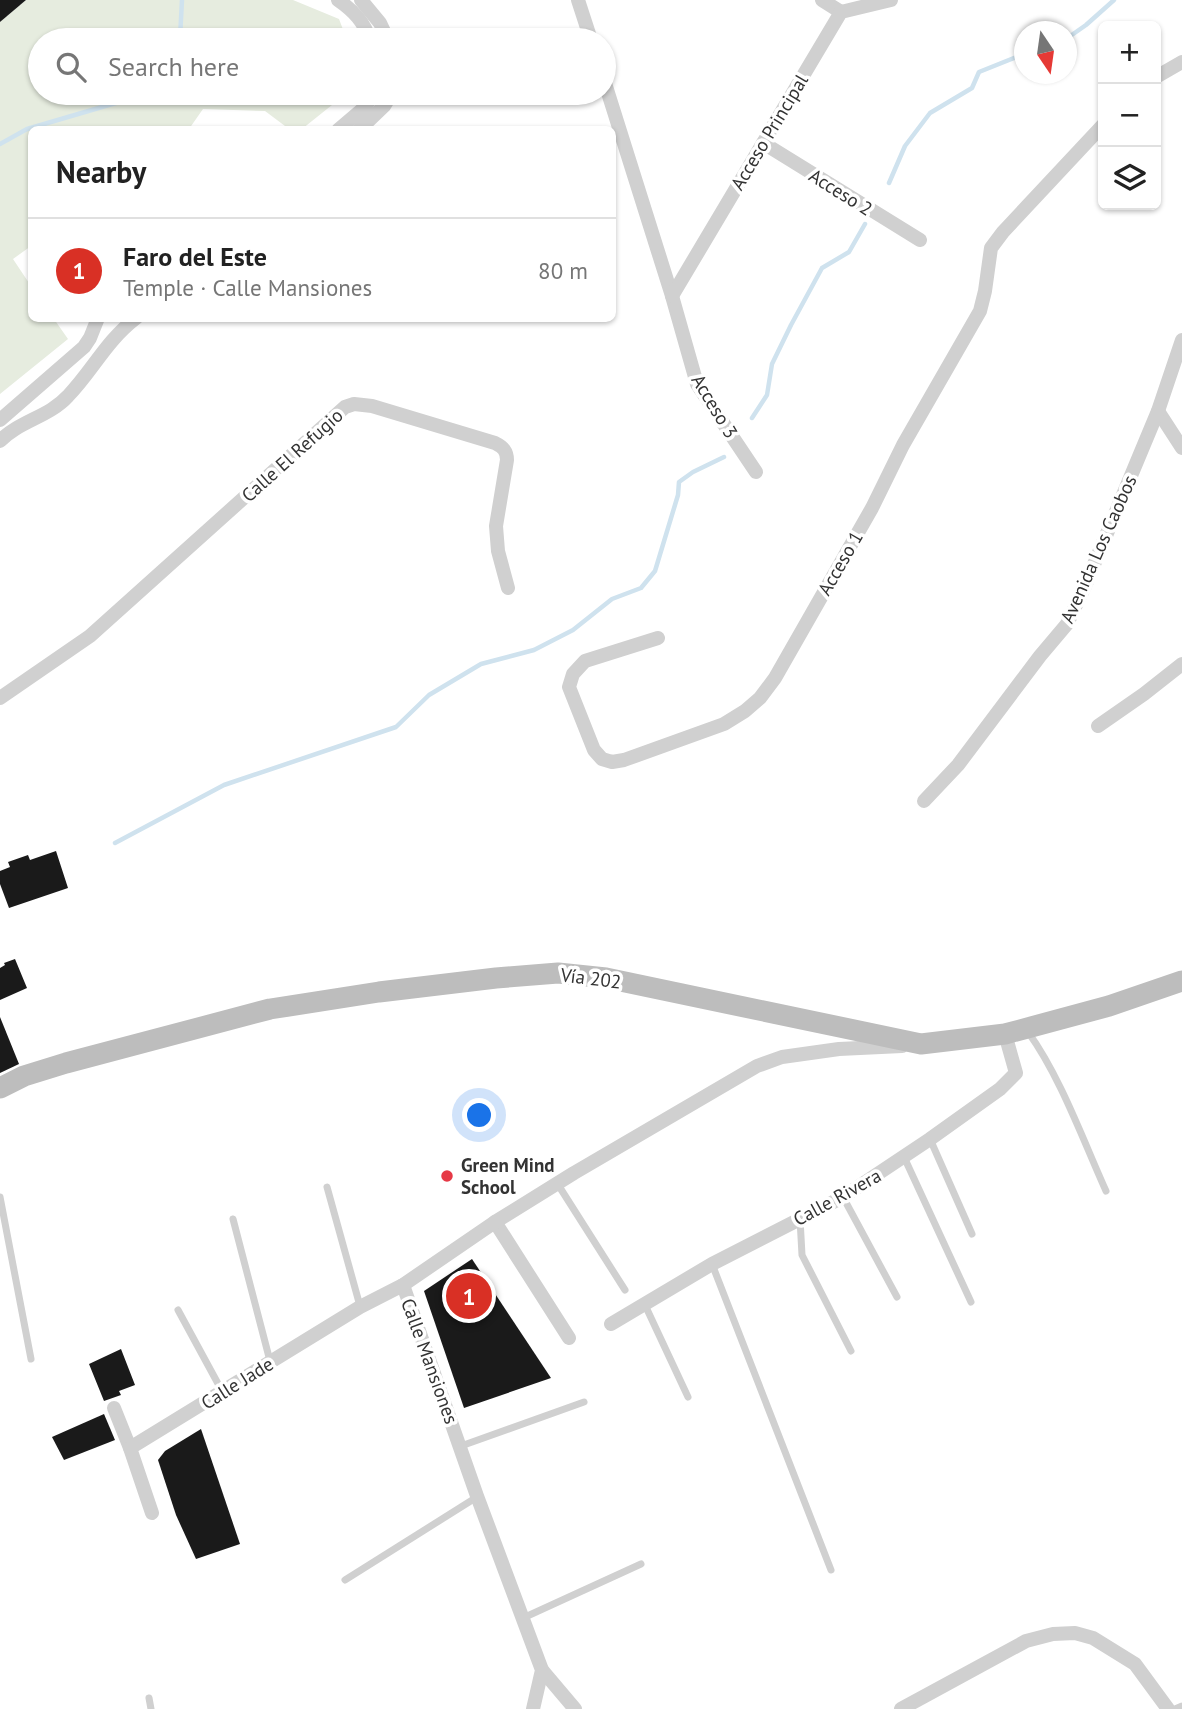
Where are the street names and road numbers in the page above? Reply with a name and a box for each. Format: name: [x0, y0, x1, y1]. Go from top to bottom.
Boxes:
street label: Acceso Principal: [725, 69, 813, 194]
street label: Acceso 2: [805, 163, 877, 221]
street label: Acceso 3: [687, 370, 743, 442]
street label: Calle El Refugio: [236, 403, 348, 507]
street label: Avenida Los Caobos: [1055, 471, 1141, 627]
street label: Acceso 1: [812, 527, 868, 599]
street label: Vía 202: [558, 962, 623, 994]
street label: Calle Rivera: [789, 1163, 885, 1231]
street label: Calle Mansiones: [396, 1295, 464, 1427]
street label: Calle Jade: [196, 1351, 278, 1415]

